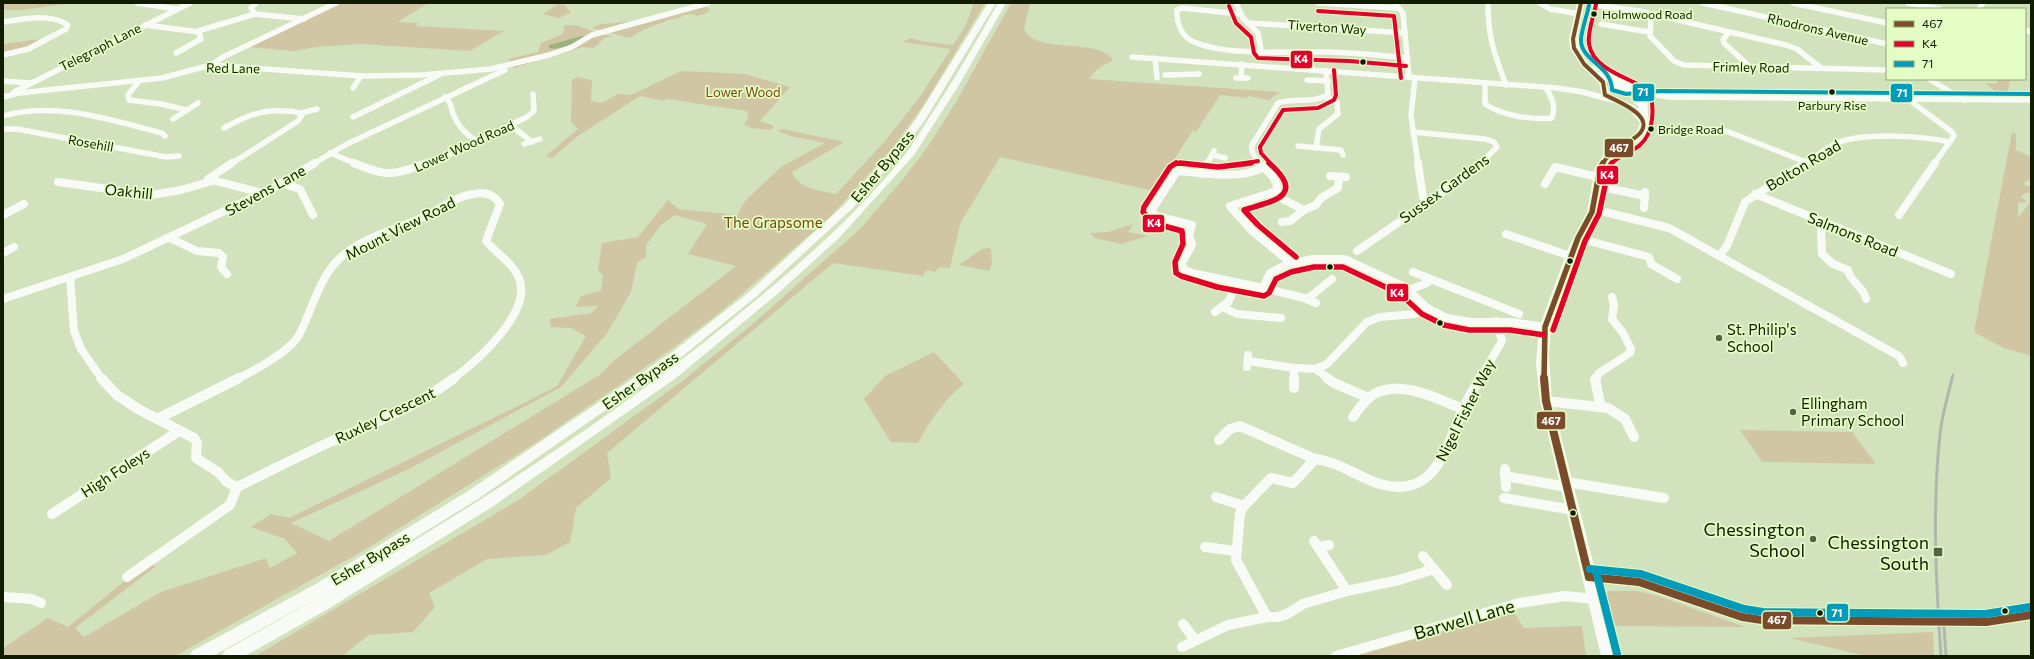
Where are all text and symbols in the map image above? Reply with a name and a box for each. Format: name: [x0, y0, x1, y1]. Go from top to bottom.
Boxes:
place label: Holmwood Road: [1602, 7, 1693, 21]
legend: [1886, 8, 2026, 80]
marker: Holmwood Road: [1589, 9, 1599, 19]
street label: Rhodrons Avenue: [1766, 10, 1870, 48]
street label: Tiverton Way: [1287, 16, 1367, 38]
text: 467: [1922, 16, 1943, 30]
street label: Telegraph Lane: [57, 20, 144, 74]
text: K4: [1922, 36, 1937, 50]
line badge: K4: [1290, 50, 1313, 69]
text: K4: [1294, 52, 1308, 65]
text: 71: [1922, 56, 1933, 70]
unlabelled marker: [1358, 57, 1368, 67]
street label: Frimley Road: [1713, 58, 1789, 76]
street label: Red Lane: [206, 60, 260, 76]
line badge: 71: [1632, 83, 1655, 102]
line badge: 71: [1890, 83, 1913, 103]
park label: Lower Wood: [705, 84, 781, 100]
text: 71: [1637, 85, 1649, 98]
text: 71: [1896, 86, 1908, 99]
marker: Parbury Rise: [1827, 87, 1837, 97]
place label: Parbury Rise: [1798, 98, 1866, 112]
street label: Lower Wood Road: [411, 117, 517, 175]
place label: Bridge Road: [1658, 122, 1724, 136]
marker: Bridge Road: [1646, 124, 1656, 134]
street label: Esher Bypass: [847, 126, 918, 206]
street label: Rosehill: [67, 131, 115, 155]
street label: Bolton Road: [1762, 136, 1844, 194]
line badge: 467: [1604, 138, 1634, 158]
text: 467: [1609, 141, 1629, 154]
street label: Sussex Gardens: [1396, 149, 1492, 226]
street label: Stevens Lane: [222, 161, 308, 219]
line badge: K4: [1596, 165, 1619, 185]
text: K4: [1600, 168, 1614, 181]
street label: Oakhill: [104, 180, 154, 202]
street label: Mount View Road: [342, 193, 458, 263]
street label: Salmons Road: [1805, 208, 1901, 260]
park label: The Grapsome: [723, 213, 823, 231]
line badge: K4: [1142, 214, 1165, 233]
text: K4: [1147, 216, 1161, 229]
unlabelled marker: [1565, 256, 1575, 266]
unlabelled marker: [1325, 262, 1335, 272]
line badge: K4: [1386, 283, 1409, 302]
text: K4: [1390, 286, 1404, 299]
unlabelled marker: [1435, 318, 1445, 328]
place label: St. Philip's School: [1727, 320, 1797, 355]
marker: St. Philip's School: [1714, 333, 1724, 343]
street label: Esher Bypass: [598, 347, 682, 413]
street label: Nigel Fisher Way: [1431, 356, 1499, 464]
street label: Ruxley Crescent: [332, 383, 438, 447]
place label: Ellingham Primary School: [1801, 394, 1904, 429]
marker: Ellingham Primary School: [1788, 407, 1798, 417]
line badge: 467: [1536, 411, 1566, 430]
text: 467: [1541, 414, 1561, 427]
street label: High Foleys: [77, 443, 153, 501]
unlabelled marker: [1568, 508, 1578, 518]
place label: Chessington School: [1703, 518, 1805, 561]
street label: Esher Bypass: [327, 527, 413, 589]
place label: Chessington South: [1827, 531, 1929, 574]
marker: Chessington School: [1808, 534, 1818, 544]
marker: Chessington South: [1932, 546, 1944, 558]
street label: Barwell Lane: [1411, 594, 1517, 644]
line badge: 71: [1826, 603, 1849, 622]
text: 71: [1831, 606, 1843, 619]
unlabelled marker: [2000, 606, 2010, 616]
unlabelled marker: [1815, 608, 1825, 618]
line badge: 467: [1762, 611, 1792, 630]
text: 467: [1767, 613, 1787, 626]

